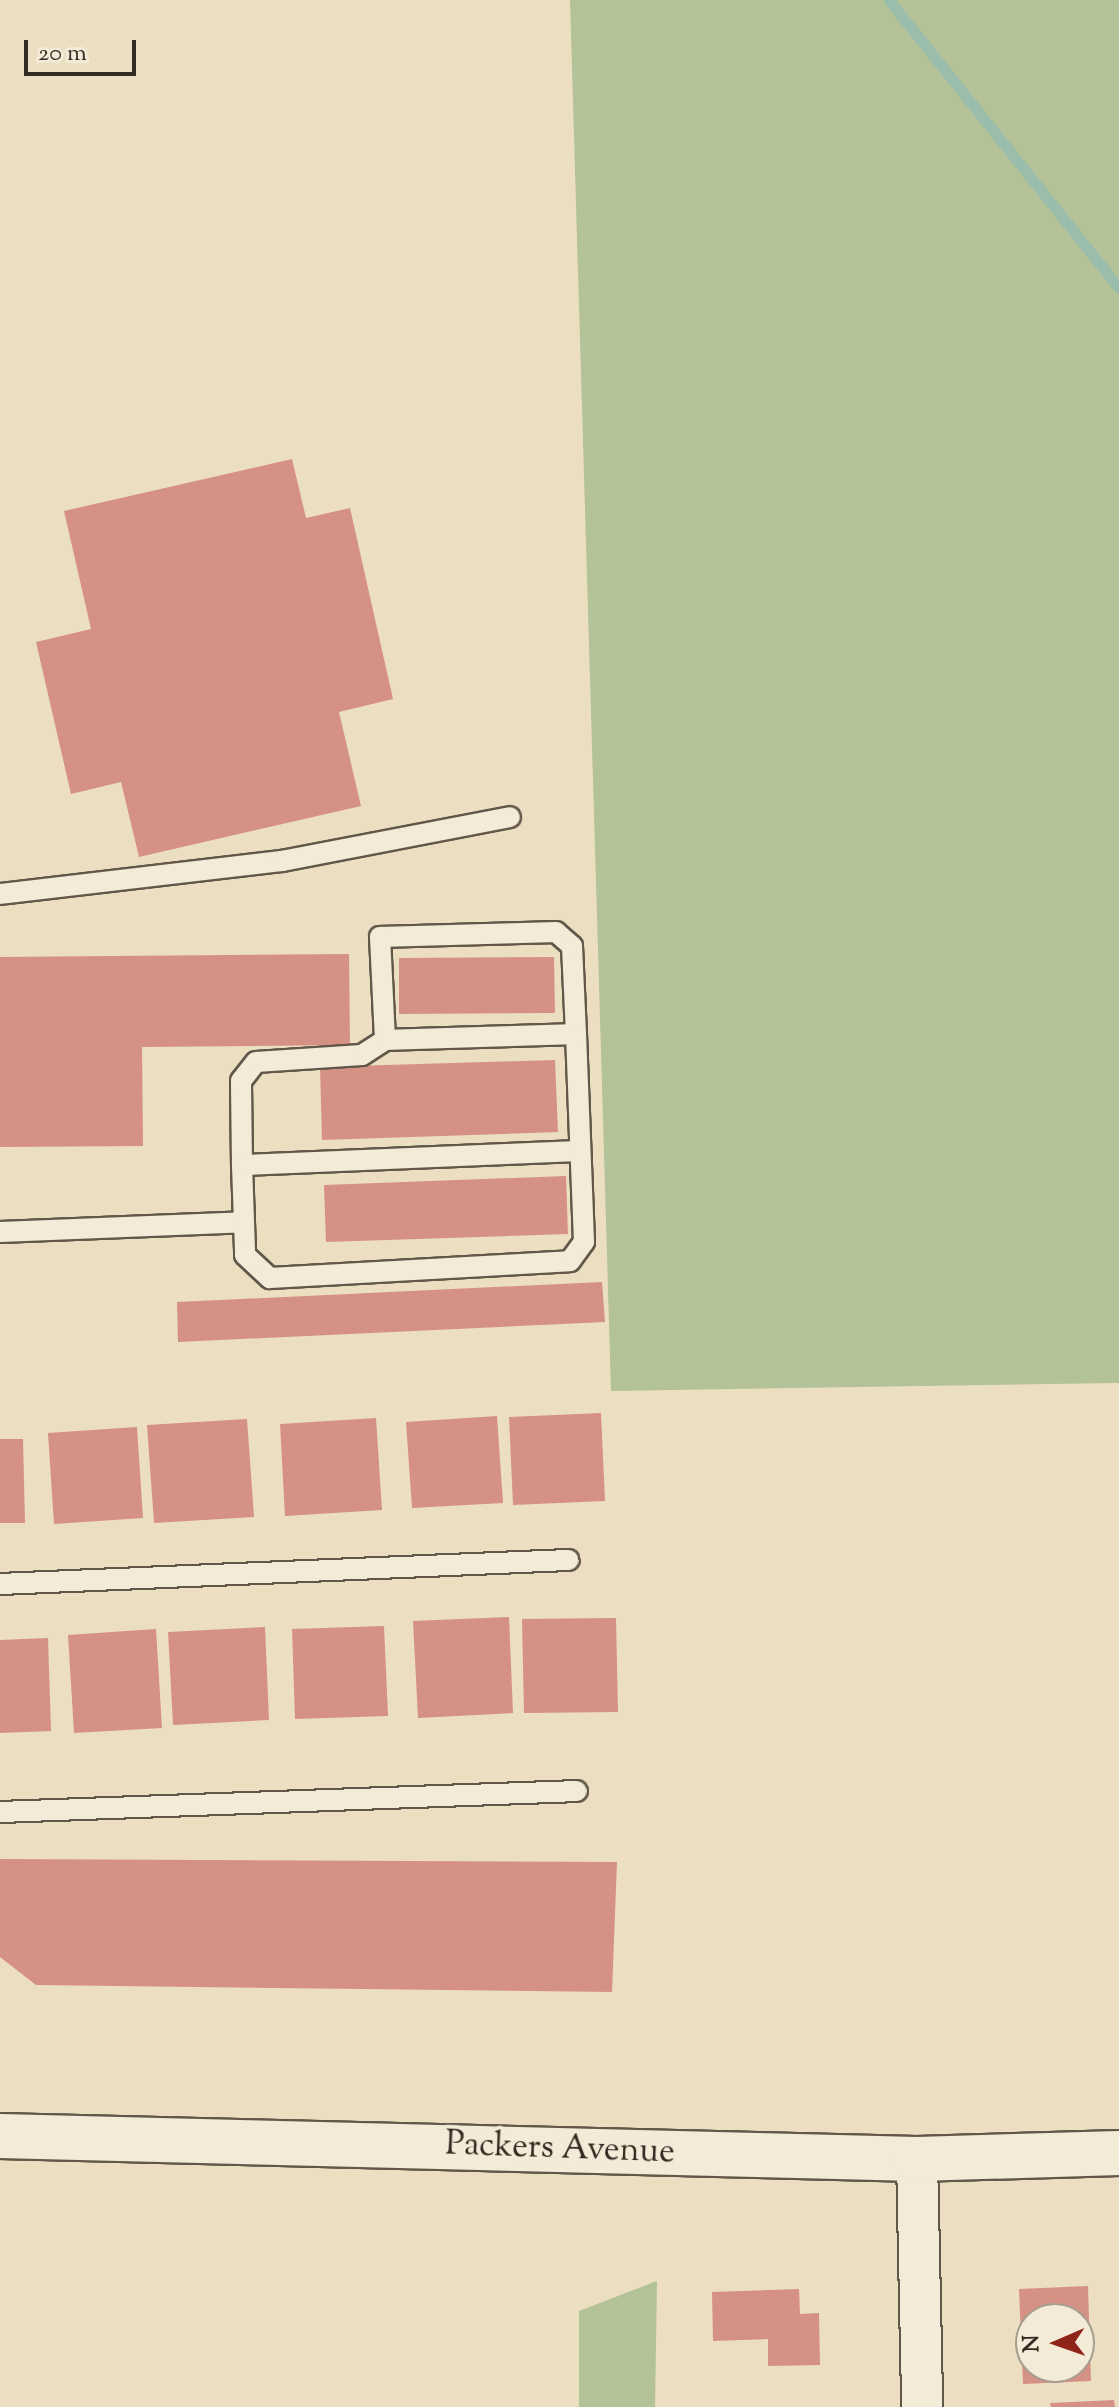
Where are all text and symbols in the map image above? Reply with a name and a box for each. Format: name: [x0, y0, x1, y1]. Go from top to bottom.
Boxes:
scale bar: [28, 24, 140, 74]
text: 20 m: [38, 37, 87, 71]
street label: Packers Avenue: [444, 2125, 676, 2173]
north arrow: [1015, 2303, 1095, 2383]
text: N: [1017, 2334, 1049, 2353]

